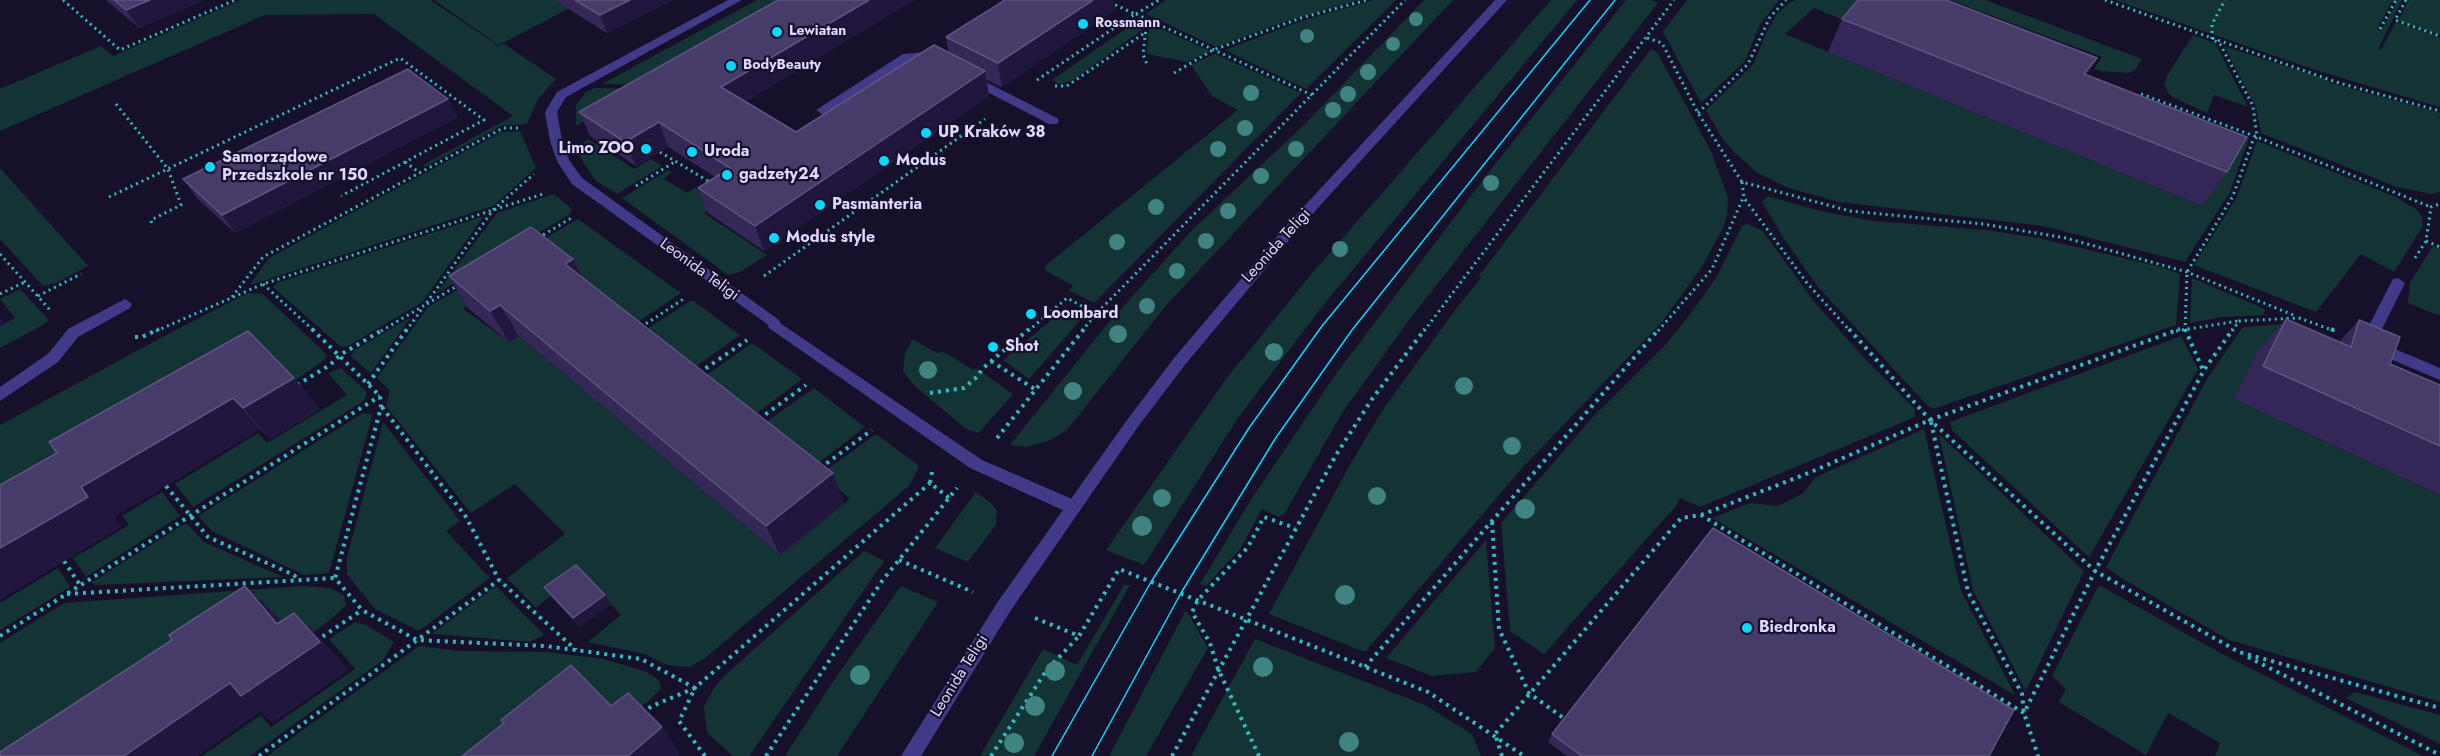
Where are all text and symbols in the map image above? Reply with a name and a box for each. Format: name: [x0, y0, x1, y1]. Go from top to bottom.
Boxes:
place label: Rossmann: [1095, 16, 1160, 32]
marker: Rossmann: [1076, 17, 1090, 31]
place label: Lewiatan: [789, 24, 846, 40]
marker: Lewiatan: [770, 25, 784, 39]
place label: BodyBeauty: [743, 58, 821, 74]
marker: BodyBeauty: [724, 59, 738, 73]
place label: UP Kraków 38: [938, 123, 1046, 143]
marker: UP Kraków 38: [919, 126, 933, 140]
place label: Limo ZOO: [558, 139, 634, 159]
marker: Limo ZOO: [639, 142, 653, 156]
place label: Uroda: [704, 142, 749, 162]
marker: Uroda: [685, 145, 699, 159]
place label: Samorządowe Przedszkole nr 150: [222, 148, 368, 186]
place label: Modus: [896, 151, 946, 171]
marker: Modus: [877, 154, 891, 168]
marker: Samorządowe Przedszkole nr 150: [203, 160, 217, 174]
place label: gadzety24: [739, 165, 820, 185]
marker: gadzety24: [720, 168, 734, 182]
place label: Pasmanteria: [832, 195, 922, 215]
marker: Pasmanteria: [813, 198, 827, 212]
street label: Leonida Teligi: [1239, 205, 1315, 287]
place label: Modus style: [786, 228, 875, 248]
marker: Modus style: [767, 231, 781, 245]
street label: Leonida Teligi: [656, 235, 742, 305]
place label: Loombard: [1043, 304, 1118, 324]
marker: Loombard: [1024, 307, 1038, 321]
place label: Shot: [1005, 337, 1039, 357]
marker: Shot: [986, 340, 1000, 354]
place label: Biedronka: [1759, 618, 1836, 638]
marker: Biedronka: [1740, 621, 1754, 635]
street label: Leonida Teligi: [927, 631, 993, 721]

